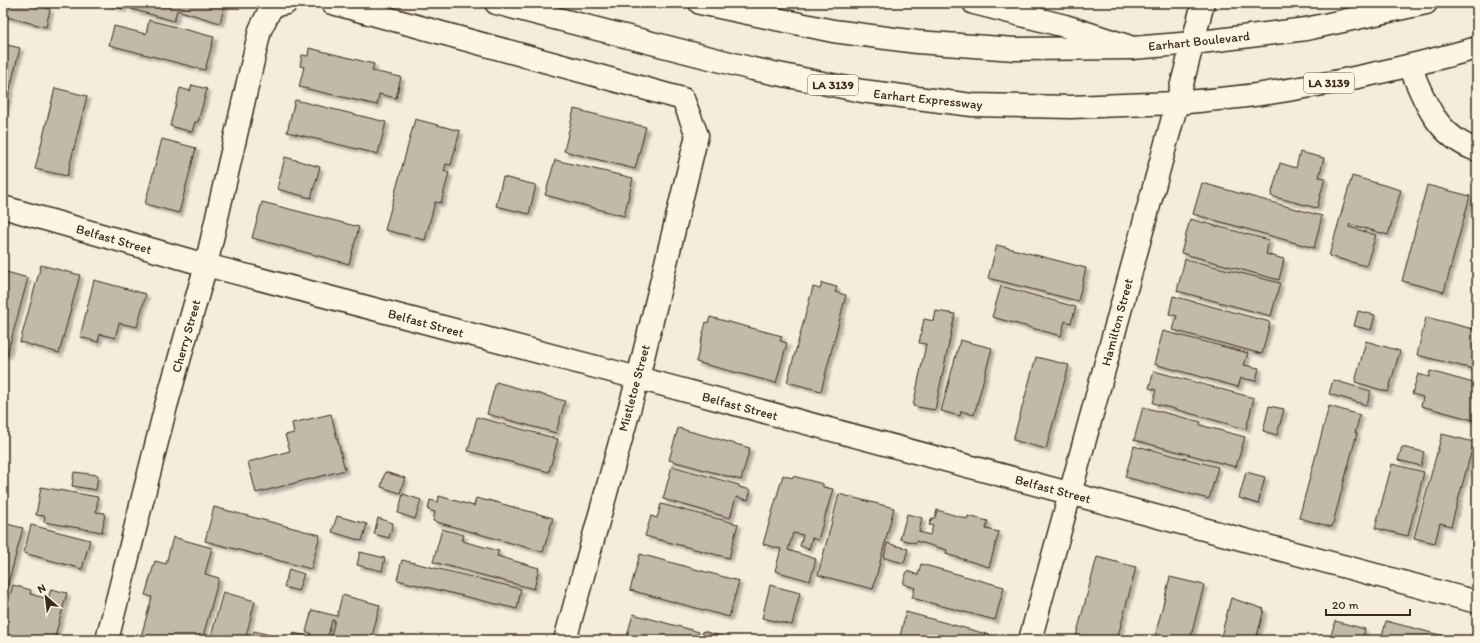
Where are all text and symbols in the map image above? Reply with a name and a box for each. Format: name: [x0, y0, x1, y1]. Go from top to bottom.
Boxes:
street label: Earhart Boulevard: [1147, 28, 1251, 54]
road number: LA 3139: [1304, 73, 1354, 93]
road number: LA 3139: [808, 75, 858, 95]
street label: Earhart Expressway: [873, 86, 983, 112]
street label: Belfast Street: [75, 221, 154, 257]
street label: Hamilton Street: [1098, 276, 1136, 367]
street label: Cherry Street: [168, 298, 204, 374]
street label: Belfast Street: [386, 306, 466, 340]
street label: Mistletoe Street: [615, 343, 653, 433]
street label: Belfast Street: [700, 389, 780, 423]
street label: Belfast Street: [1013, 472, 1093, 506]
north arrow: [26, 577, 66, 617]
text: N: [35, 581, 48, 596]
scale bar: [1326, 591, 1410, 617]
text: 20 m: [1332, 598, 1359, 612]

